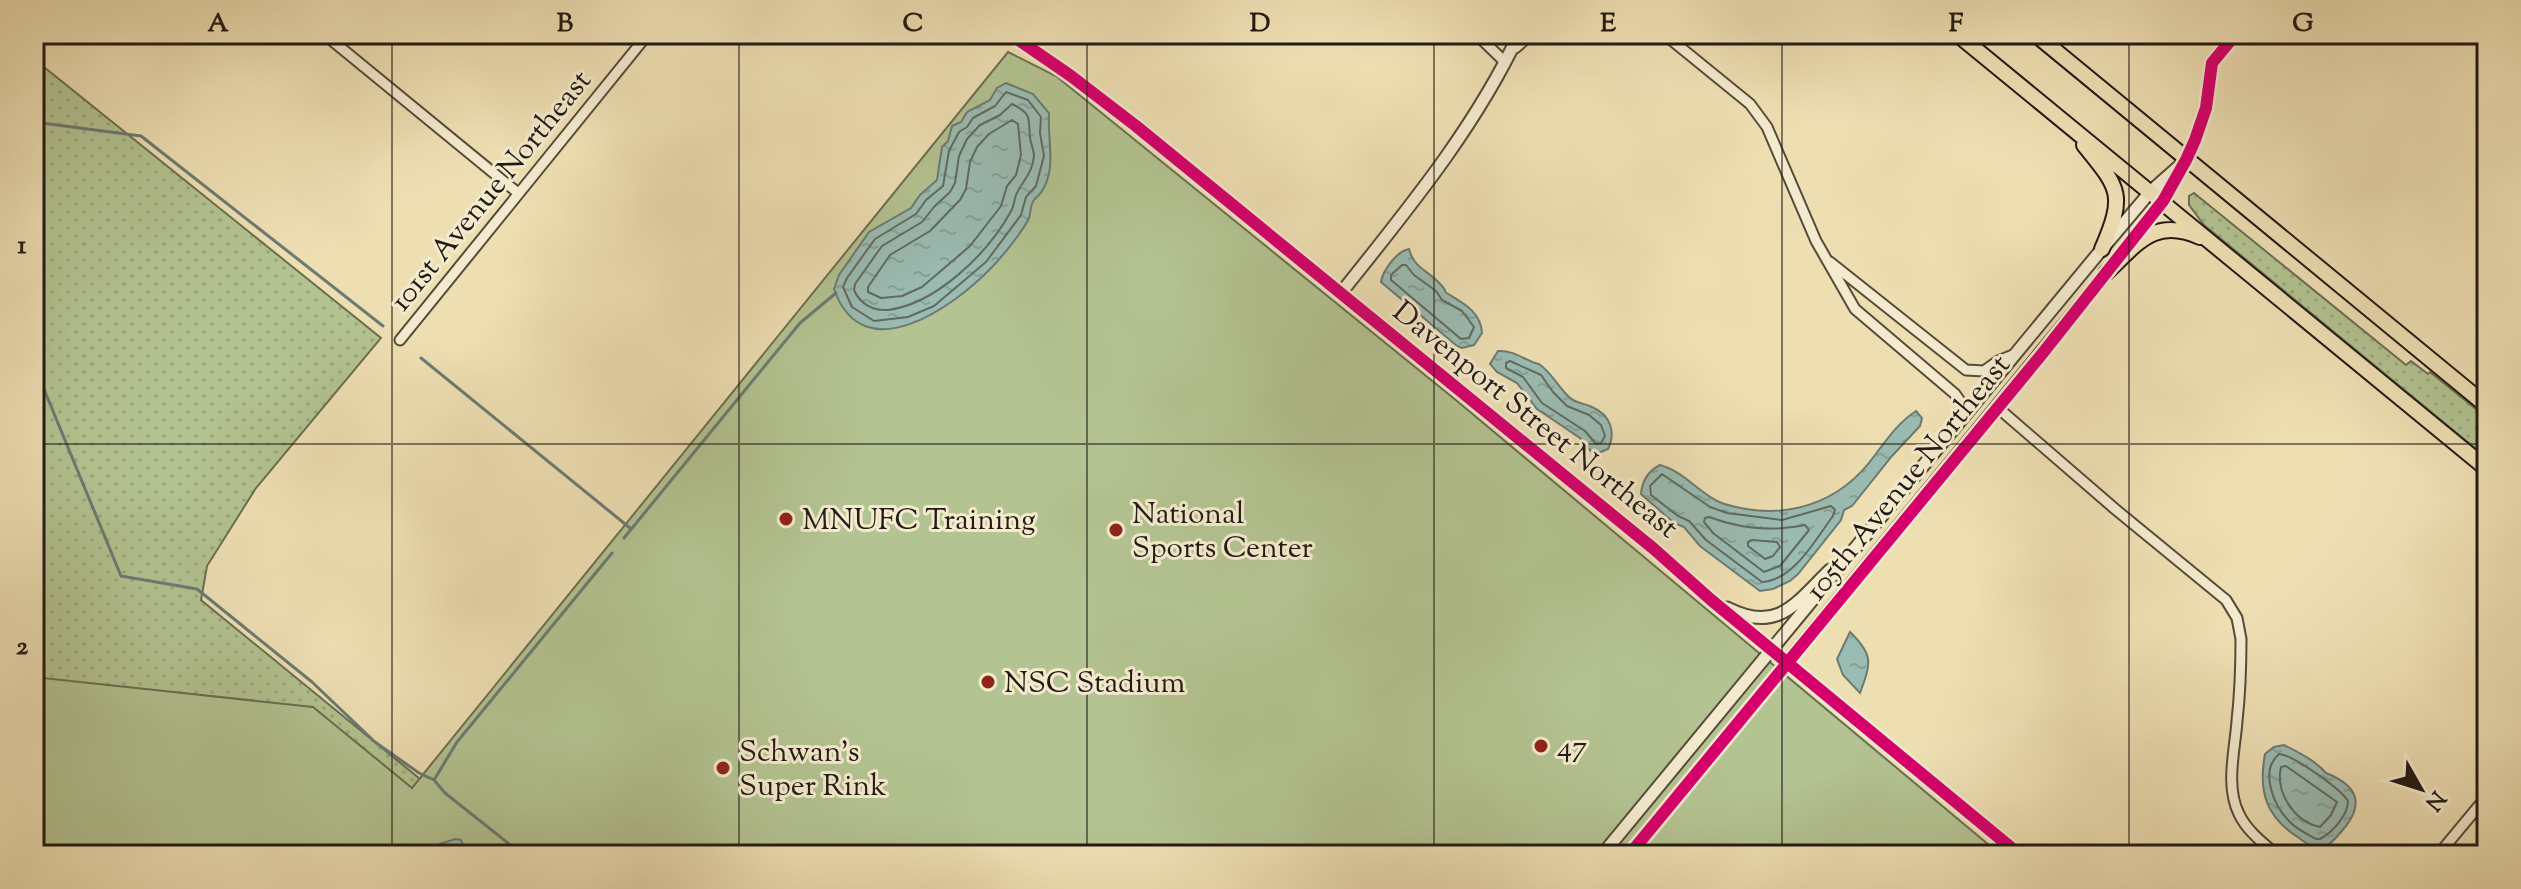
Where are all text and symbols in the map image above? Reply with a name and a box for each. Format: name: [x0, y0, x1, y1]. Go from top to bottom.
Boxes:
text: A: [207, 6, 229, 43]
text: B: [557, 6, 574, 43]
text: C: [903, 6, 923, 43]
text: D: [1250, 6, 1270, 43]
text: E: [1600, 6, 1616, 43]
text: F: [1949, 6, 1964, 43]
text: G: [2292, 6, 2314, 43]
street label: 101st Avenue Northeast: [381, 62, 603, 321]
text: 1: [18, 228, 27, 265]
street label: Davenport Street Northeast: [1382, 292, 1687, 550]
street label: 105th Avenue Northeast: [1796, 346, 2022, 611]
place label: National Sports Center: [1132, 494, 1313, 571]
place label: MNUFC Training: [802, 500, 1036, 543]
marker: MNUFC Training: [777, 510, 795, 528]
marker: National Sports Center: [1107, 521, 1125, 539]
text: 2: [16, 629, 29, 666]
place label: NSC Stadium: [1004, 663, 1186, 706]
marker: NSC Stadium: [979, 673, 997, 691]
place label: 47: [1557, 727, 1587, 770]
place label: Schwan's Super Rink: [739, 732, 887, 809]
marker: 47: [1532, 737, 1550, 755]
north arrow: [2381, 749, 2461, 829]
marker: Schwan's Super Rink: [714, 759, 732, 777]
text: N: [2416, 783, 2452, 817]

